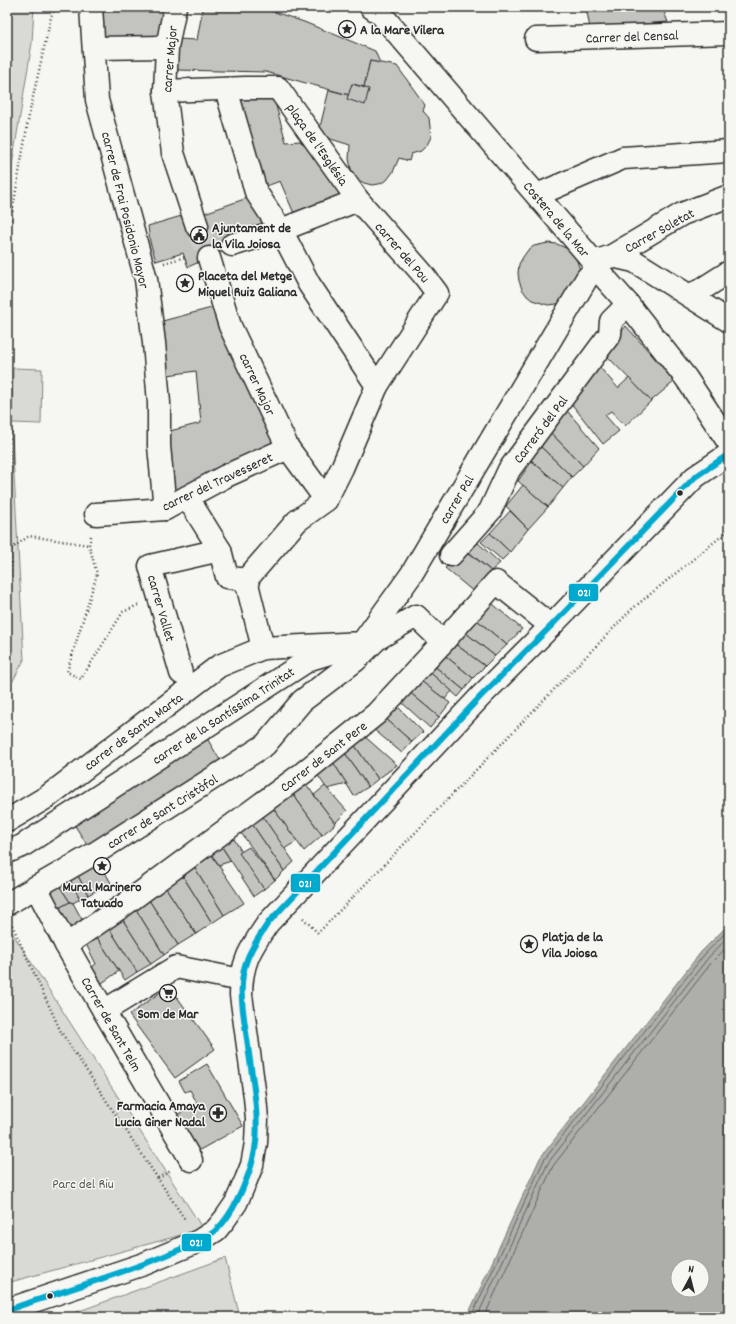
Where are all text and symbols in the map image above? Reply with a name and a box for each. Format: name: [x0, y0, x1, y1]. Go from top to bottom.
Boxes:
place icon: A la Mare Vilera: [337, 19, 357, 39]
place label: A la Mare Vilera: [360, 21, 445, 41]
street label: carrer Major: [158, 24, 184, 93]
street label: Carrer del Censal: [585, 26, 680, 50]
street label: plaça de l'Església: [280, 100, 352, 191]
street label: carrer de Frai Posidonio Mayor: [95, 130, 153, 292]
street label: Costera de la Mar: [517, 178, 594, 263]
street label: Carrer Soletat: [621, 204, 699, 259]
street label: carrer del Pou: [369, 218, 434, 288]
place label: Ajuntament de la Vila Joiosa: [212, 219, 291, 255]
public building icon: Ajuntament de la Vila Joiosa: [189, 225, 209, 245]
place label: Placeta del Metge Miquel Ruiz Galiana: [198, 267, 298, 303]
place icon: Placeta del Metge Miquel Ruiz Galiana: [175, 273, 195, 293]
street label: carrer Major: [233, 350, 280, 420]
street label: Carreró del Pal: [509, 392, 574, 468]
street label: carrer del Travesseret: [159, 448, 277, 517]
street label: carrer Pal: [435, 471, 480, 528]
unlabelled marker: [675, 488, 685, 498]
street label: carrer Vallet: [141, 573, 179, 644]
line badge: 021: [568, 583, 599, 602]
text: 021: [577, 586, 591, 602]
street label: carrer de la Santíssima Trinitat: [149, 663, 299, 770]
street label: carrer de Santa Marta: [81, 689, 188, 776]
street label: Carrer de Sant Pere: [276, 717, 372, 798]
street label: carrer de Sant Cristòfol: [104, 770, 223, 855]
place icon: Mural Marinero Tatuado: [92, 856, 112, 876]
line badge: 021: [290, 873, 321, 893]
text: 021: [298, 877, 312, 893]
place label: Mural Marinero Tatuado: [62, 878, 142, 914]
place label: Platja de la Vila Joiosa: [542, 928, 604, 964]
place icon: Platja de la Vila Joiosa: [519, 934, 539, 954]
street label: Carrer de Sant Telm: [75, 974, 146, 1076]
supermarket icon: Som de Mar: [158, 983, 178, 1003]
place label: Som de Mar: [137, 1005, 199, 1025]
place label: Farmacia Amaya Lucia Giner Nadal: [115, 1097, 206, 1133]
pharmacy icon: Farmacia Amaya Lucia Giner Nadal: [208, 1103, 228, 1123]
park label: Parc del Riu: [52, 1175, 114, 1195]
line badge: 021: [181, 1233, 212, 1252]
text: 021: [189, 1236, 203, 1252]
north arrow: [670, 1258, 710, 1298]
text: N: [687, 1262, 695, 1278]
unlabelled marker: [45, 1291, 55, 1301]

